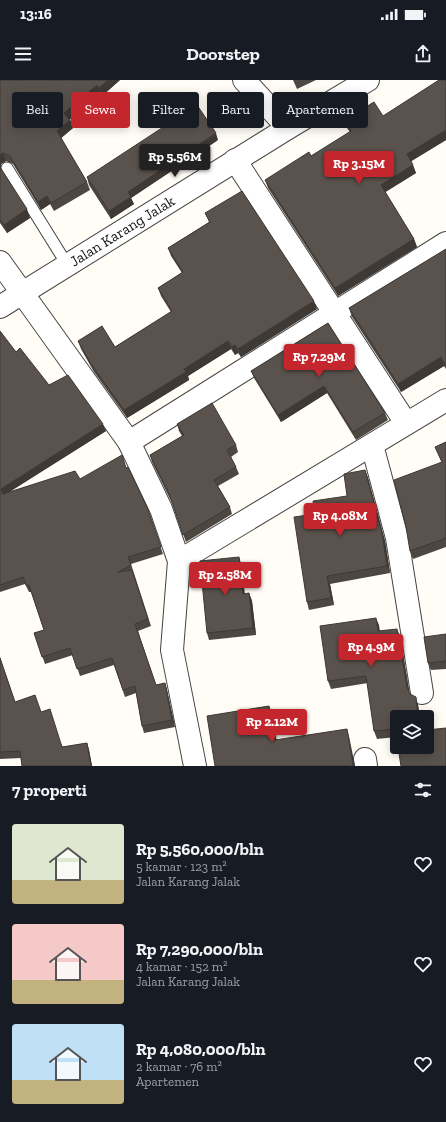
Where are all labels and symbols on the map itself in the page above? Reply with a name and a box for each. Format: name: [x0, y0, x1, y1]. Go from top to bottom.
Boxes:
pin: Rp 5.56M: [134, 144, 216, 178]
pin: Rp 3.15M: [318, 151, 400, 185]
street label: Jalan Karang Jalak: [67, 192, 178, 270]
pin: Rp 7.29M: [278, 344, 360, 378]
pin: Rp 4.08M: [299, 503, 381, 537]
pin: Rp 2.58M: [184, 562, 266, 596]
pin: Rp 4.9M: [334, 634, 408, 668]
pin: Rp 2.12M: [231, 709, 313, 743]

